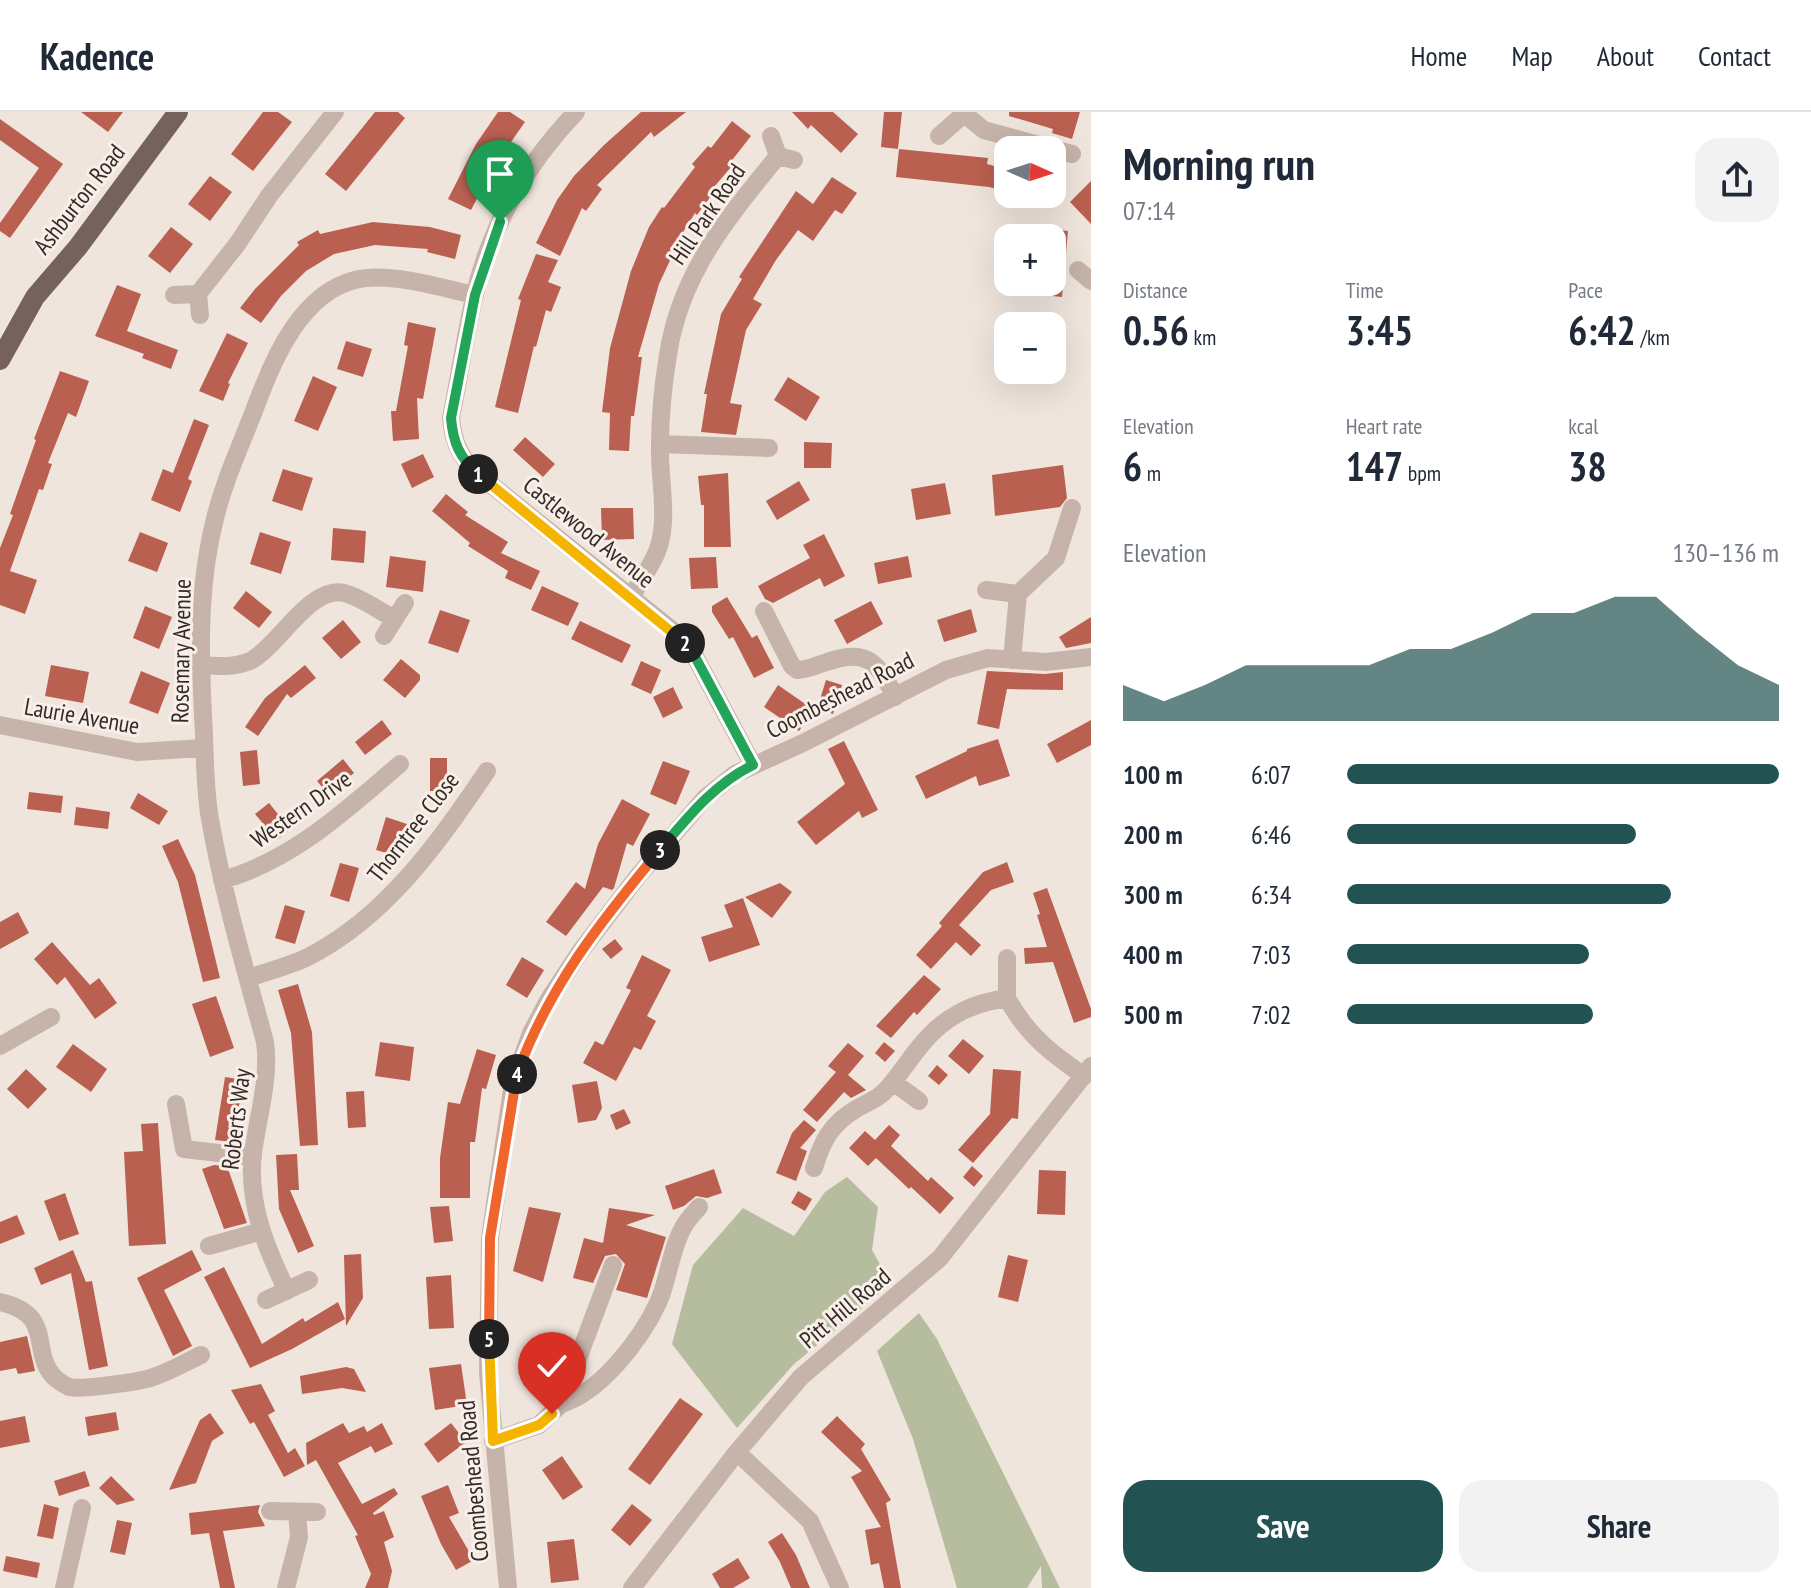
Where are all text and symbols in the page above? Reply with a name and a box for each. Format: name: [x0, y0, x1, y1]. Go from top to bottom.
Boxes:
text: Kadence: [40, 31, 154, 80]
text: Home: [1411, 37, 1467, 74]
text: Map: [1511, 37, 1553, 74]
text: About: [1597, 37, 1654, 74]
text: Contact: [1698, 37, 1771, 74]
text: Morning run: [1123, 135, 1315, 192]
north arrow: [994, 136, 1066, 208]
map controls: [994, 136, 1066, 384]
street label: Ashburton Road: [26, 138, 132, 260]
button: share: [1695, 138, 1779, 222]
pin: [466, 140, 534, 222]
icon: arrive: [478, 152, 522, 196]
street label: Hill Park Road: [662, 157, 752, 271]
text: 07:14: [1123, 194, 1175, 227]
button: +: [994, 224, 1066, 296]
text: Distance: [1123, 276, 1188, 304]
text: Time: [1346, 276, 1384, 304]
text: Pace: [1568, 276, 1603, 304]
text: 0.56: [1123, 304, 1189, 356]
text: 3:45: [1346, 304, 1413, 356]
text: 6:42: [1568, 304, 1636, 356]
button: −: [994, 312, 1066, 384]
text: km: [1189, 323, 1216, 351]
text: /km: [1636, 323, 1670, 351]
text: Elevation: [1123, 412, 1194, 440]
text: Heart rate: [1346, 412, 1422, 440]
text: kcal: [1568, 412, 1598, 440]
text: 6: [1123, 440, 1142, 492]
text: 147: [1346, 440, 1403, 492]
text: 38: [1568, 440, 1607, 492]
pin: 1: [458, 454, 498, 494]
text: m: [1142, 459, 1161, 487]
text: bpm: [1403, 459, 1441, 487]
text: 1: [473, 460, 483, 488]
street label: Castlewood Avenue: [517, 469, 661, 595]
text: Elevation: [1123, 536, 1206, 569]
text: 130–136 m: [1673, 536, 1779, 569]
street label: Rosemary Avenue: [164, 579, 198, 723]
pin: 2: [665, 623, 705, 663]
text: 2: [680, 629, 690, 657]
street label: Coombeshead Road: [761, 645, 919, 745]
street label: Laurie Avenue: [22, 691, 142, 741]
text: 100 m: [1123, 758, 1183, 791]
text: 6:07: [1251, 758, 1291, 791]
street label: Western Drive: [245, 763, 357, 855]
street label: Thorntree Close: [360, 766, 466, 888]
text: 200 m: [1123, 818, 1183, 851]
text: 6:46: [1251, 818, 1291, 851]
pin: 3: [640, 830, 680, 870]
text: 3: [655, 836, 665, 864]
text: 300 m: [1123, 878, 1183, 911]
text: 6:34: [1251, 878, 1291, 911]
text: 400 m: [1123, 938, 1183, 971]
text: 7:03: [1251, 938, 1291, 971]
text: 500 m: [1123, 998, 1183, 1031]
text: 7:02: [1251, 998, 1291, 1031]
pin: 4: [497, 1054, 537, 1094]
text: 4: [512, 1060, 522, 1088]
street label: Roberts Way: [214, 1067, 258, 1171]
street label: Pitt Hill Road: [793, 1261, 897, 1355]
pin: 5: [469, 1319, 509, 1359]
text: 5: [484, 1325, 494, 1353]
pin: [518, 1332, 586, 1414]
icon: check: [530, 1344, 574, 1388]
street label: Coombeshead Road: [451, 1399, 495, 1563]
button: Save: [1123, 1480, 1443, 1572]
button: Share: [1459, 1480, 1779, 1572]

